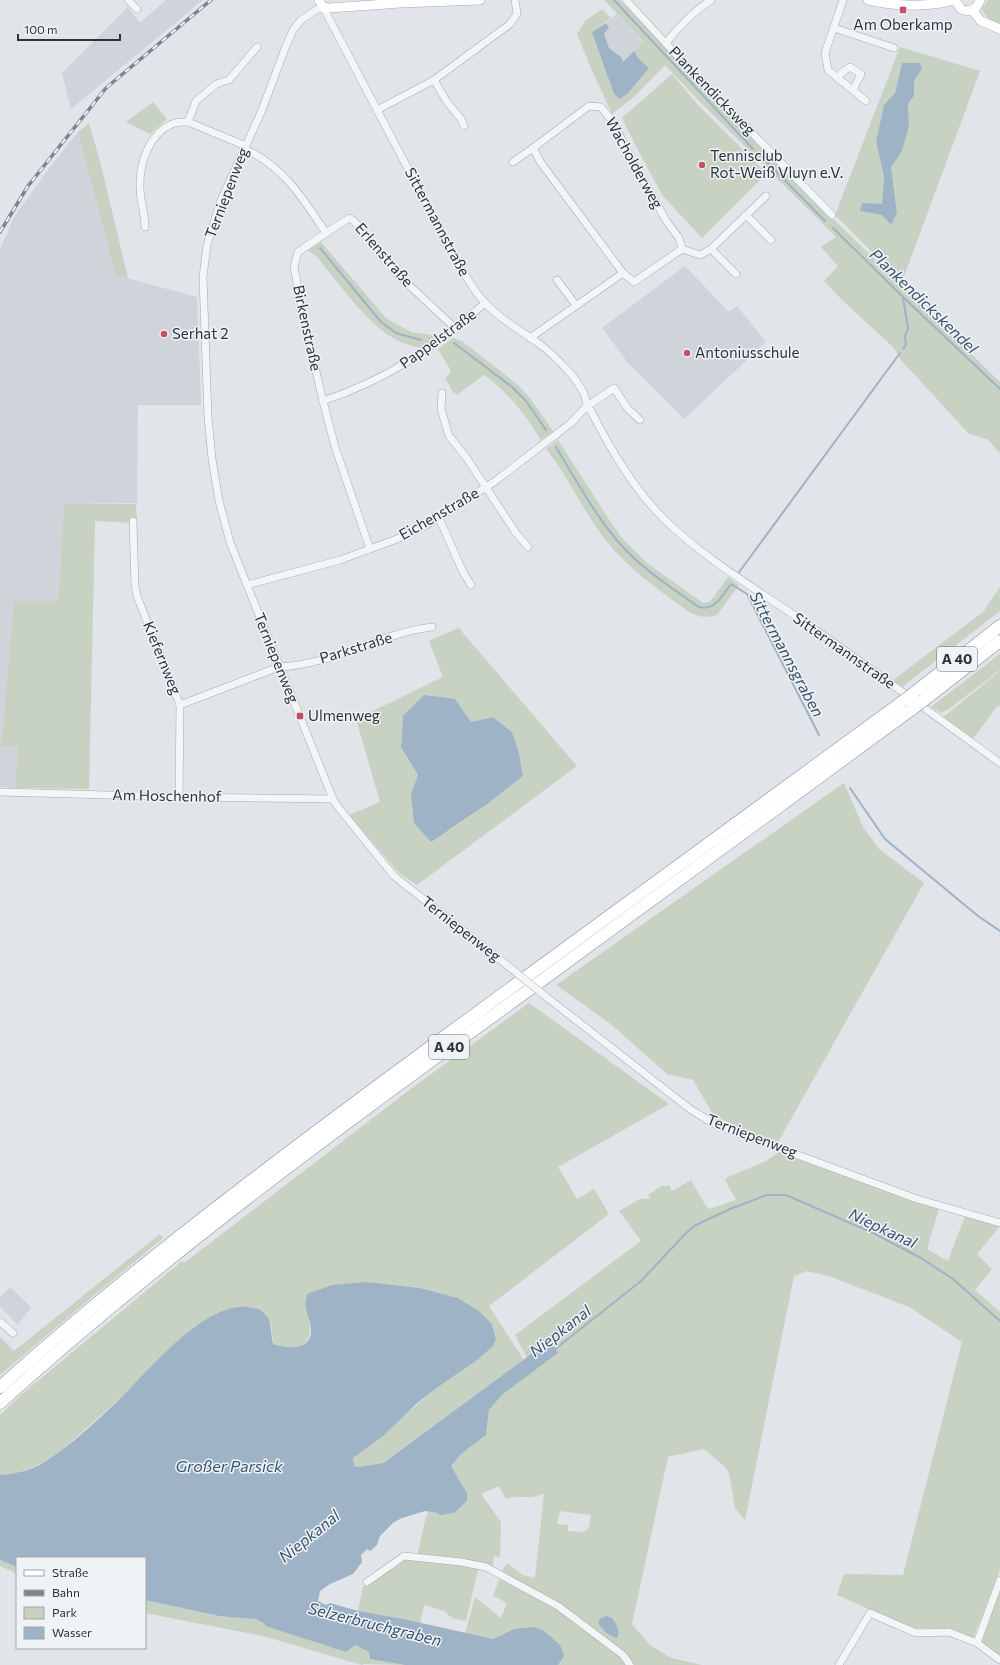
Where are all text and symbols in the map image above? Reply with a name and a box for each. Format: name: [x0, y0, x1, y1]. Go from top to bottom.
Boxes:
marker: Am Oberkamp: [898, 5, 908, 15]
place label: Am Oberkamp: [853, 15, 953, 33]
scale bar: [18, 16, 120, 42]
text: 100 m: [24, 22, 58, 36]
street label: Plankendicksweg: [666, 42, 760, 138]
street label: Wacholderweg: [602, 114, 667, 211]
street label: Terniepenweg: [201, 145, 252, 241]
place label: Tennisclub Rot-Weiß Vluyn e.V.: [710, 146, 843, 181]
marker: Tennisclub Rot-Weiß Vluyn e.V.: [697, 160, 707, 170]
street label: Sittermannstraße: [402, 164, 474, 279]
street label: Erlenstraße: [352, 219, 417, 290]
water label: Plankendickskendel: [867, 244, 983, 358]
street label: Birkenstraße: [290, 283, 326, 373]
street label: Pappelstraße: [396, 304, 479, 372]
place label: Serhat 2: [172, 324, 228, 342]
marker: Serhat 2: [159, 329, 169, 339]
place label: Antoniusschule: [695, 343, 800, 361]
marker: Antoniusschule: [682, 348, 692, 358]
street label: Eichenstraße: [396, 483, 482, 543]
water label: Sittermannsgraben: [746, 588, 829, 720]
street label: Sittermannstraße: [790, 608, 899, 692]
street label: Terniepenweg: [251, 610, 303, 705]
street label: Kiefernweg: [140, 618, 186, 697]
street label: Parkstraße: [317, 627, 394, 667]
road number: A 40: [937, 647, 977, 671]
place label: Ulmenweg: [308, 706, 380, 724]
marker: Ulmenweg: [295, 711, 305, 721]
street label: Am Hoschenhof: [112, 785, 222, 805]
street label: Terniepenweg: [418, 892, 505, 965]
road number: A 40: [429, 1035, 469, 1059]
street label: Terniepenweg: [704, 1110, 800, 1161]
water label: Niepkanal: [846, 1204, 921, 1252]
water label: Niepkanal: [525, 1300, 595, 1360]
water label: Großer Parsick: [175, 1456, 283, 1475]
water label: Niepkanal: [274, 1505, 344, 1566]
legend: [16, 1557, 146, 1649]
text: Straße: [52, 1565, 88, 1579]
text: Bahn: [52, 1585, 80, 1599]
water label: Selzerbruchgraben: [306, 1598, 444, 1649]
text: Park: [52, 1605, 78, 1619]
text: Wasser: [52, 1625, 92, 1639]

